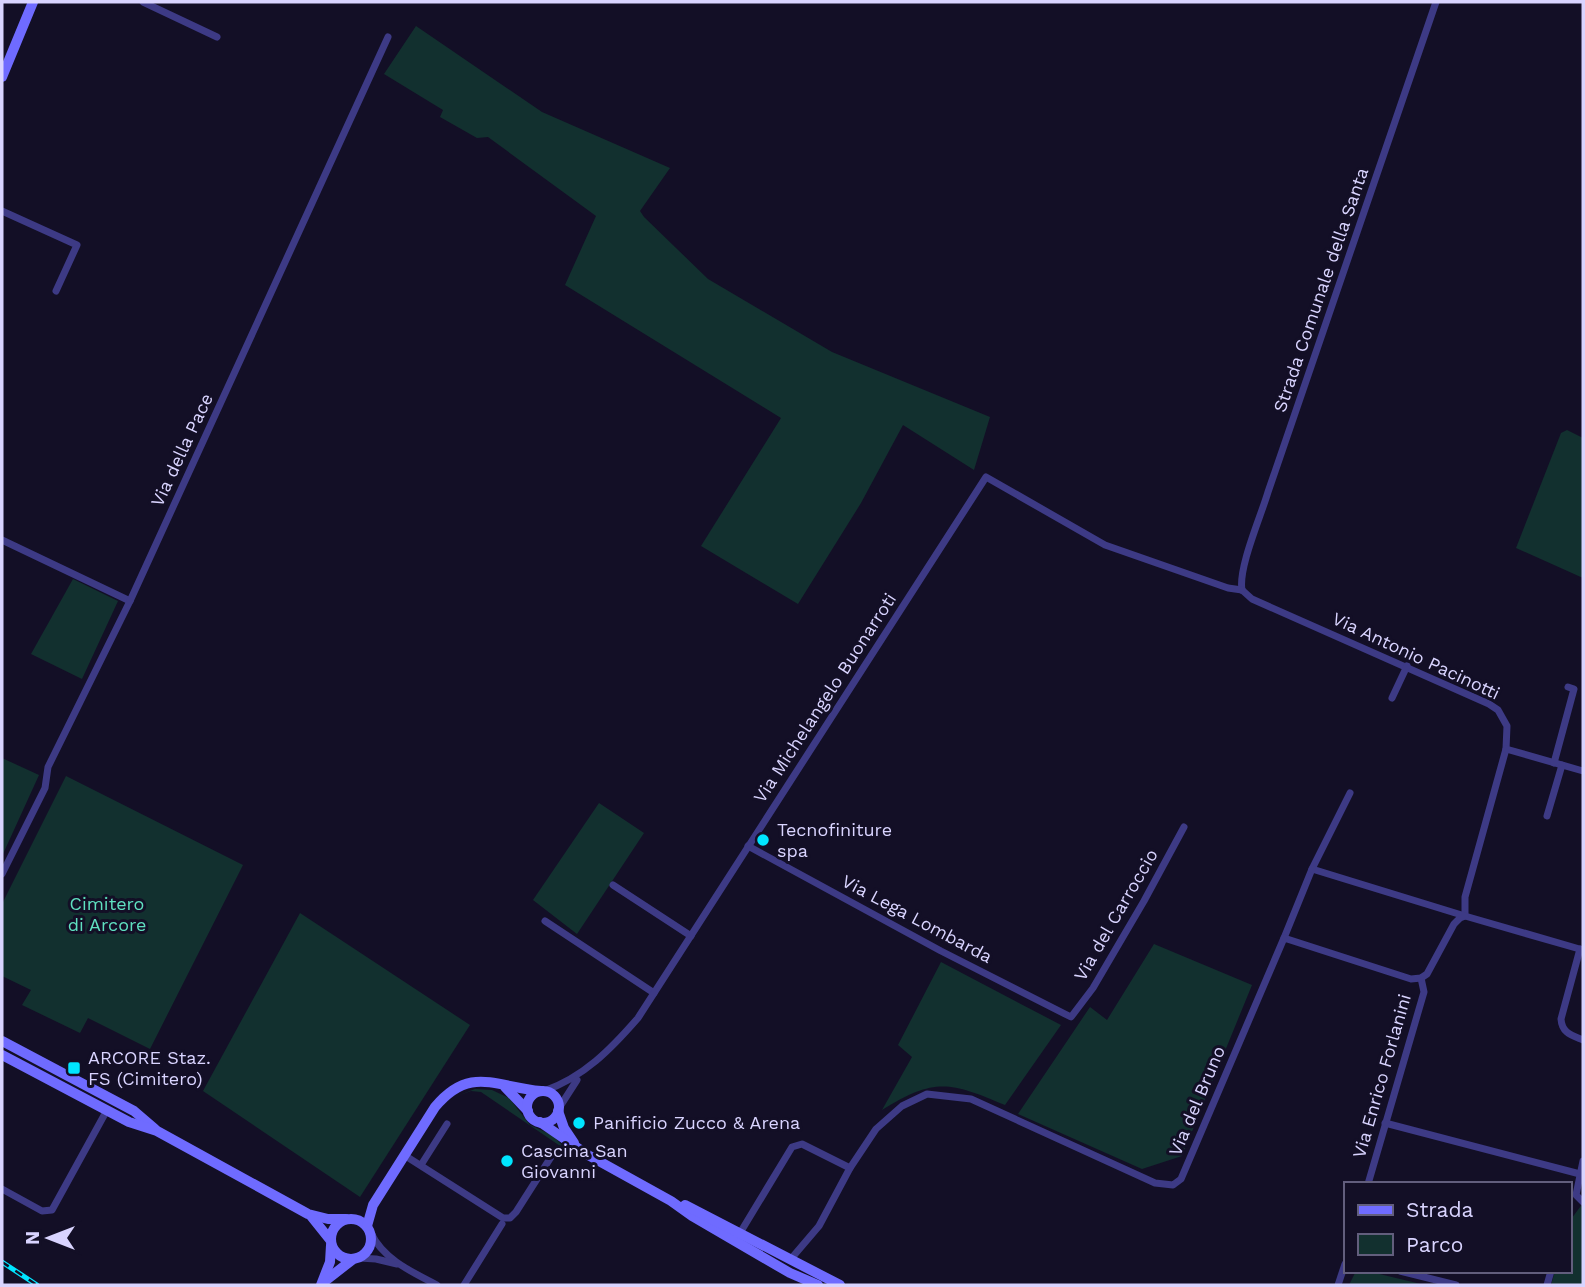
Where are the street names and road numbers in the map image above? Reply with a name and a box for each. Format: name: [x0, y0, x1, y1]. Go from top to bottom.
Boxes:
street label: Strada Comunale della Santa: [1269, 165, 1372, 415]
street label: Via della Pace: [146, 390, 217, 510]
street label: Via Michelangelo Buonarroti: [749, 589, 900, 806]
street label: Via Antonio Pacinotti: [1329, 608, 1503, 704]
street label: Via del Carroccio: [1069, 845, 1162, 984]
street label: Via Lega Lombarda: [838, 870, 996, 967]
street label: Via Enrico Forlanini: [1348, 991, 1415, 1160]
street label: Via del Bruno: [1164, 1043, 1229, 1159]

